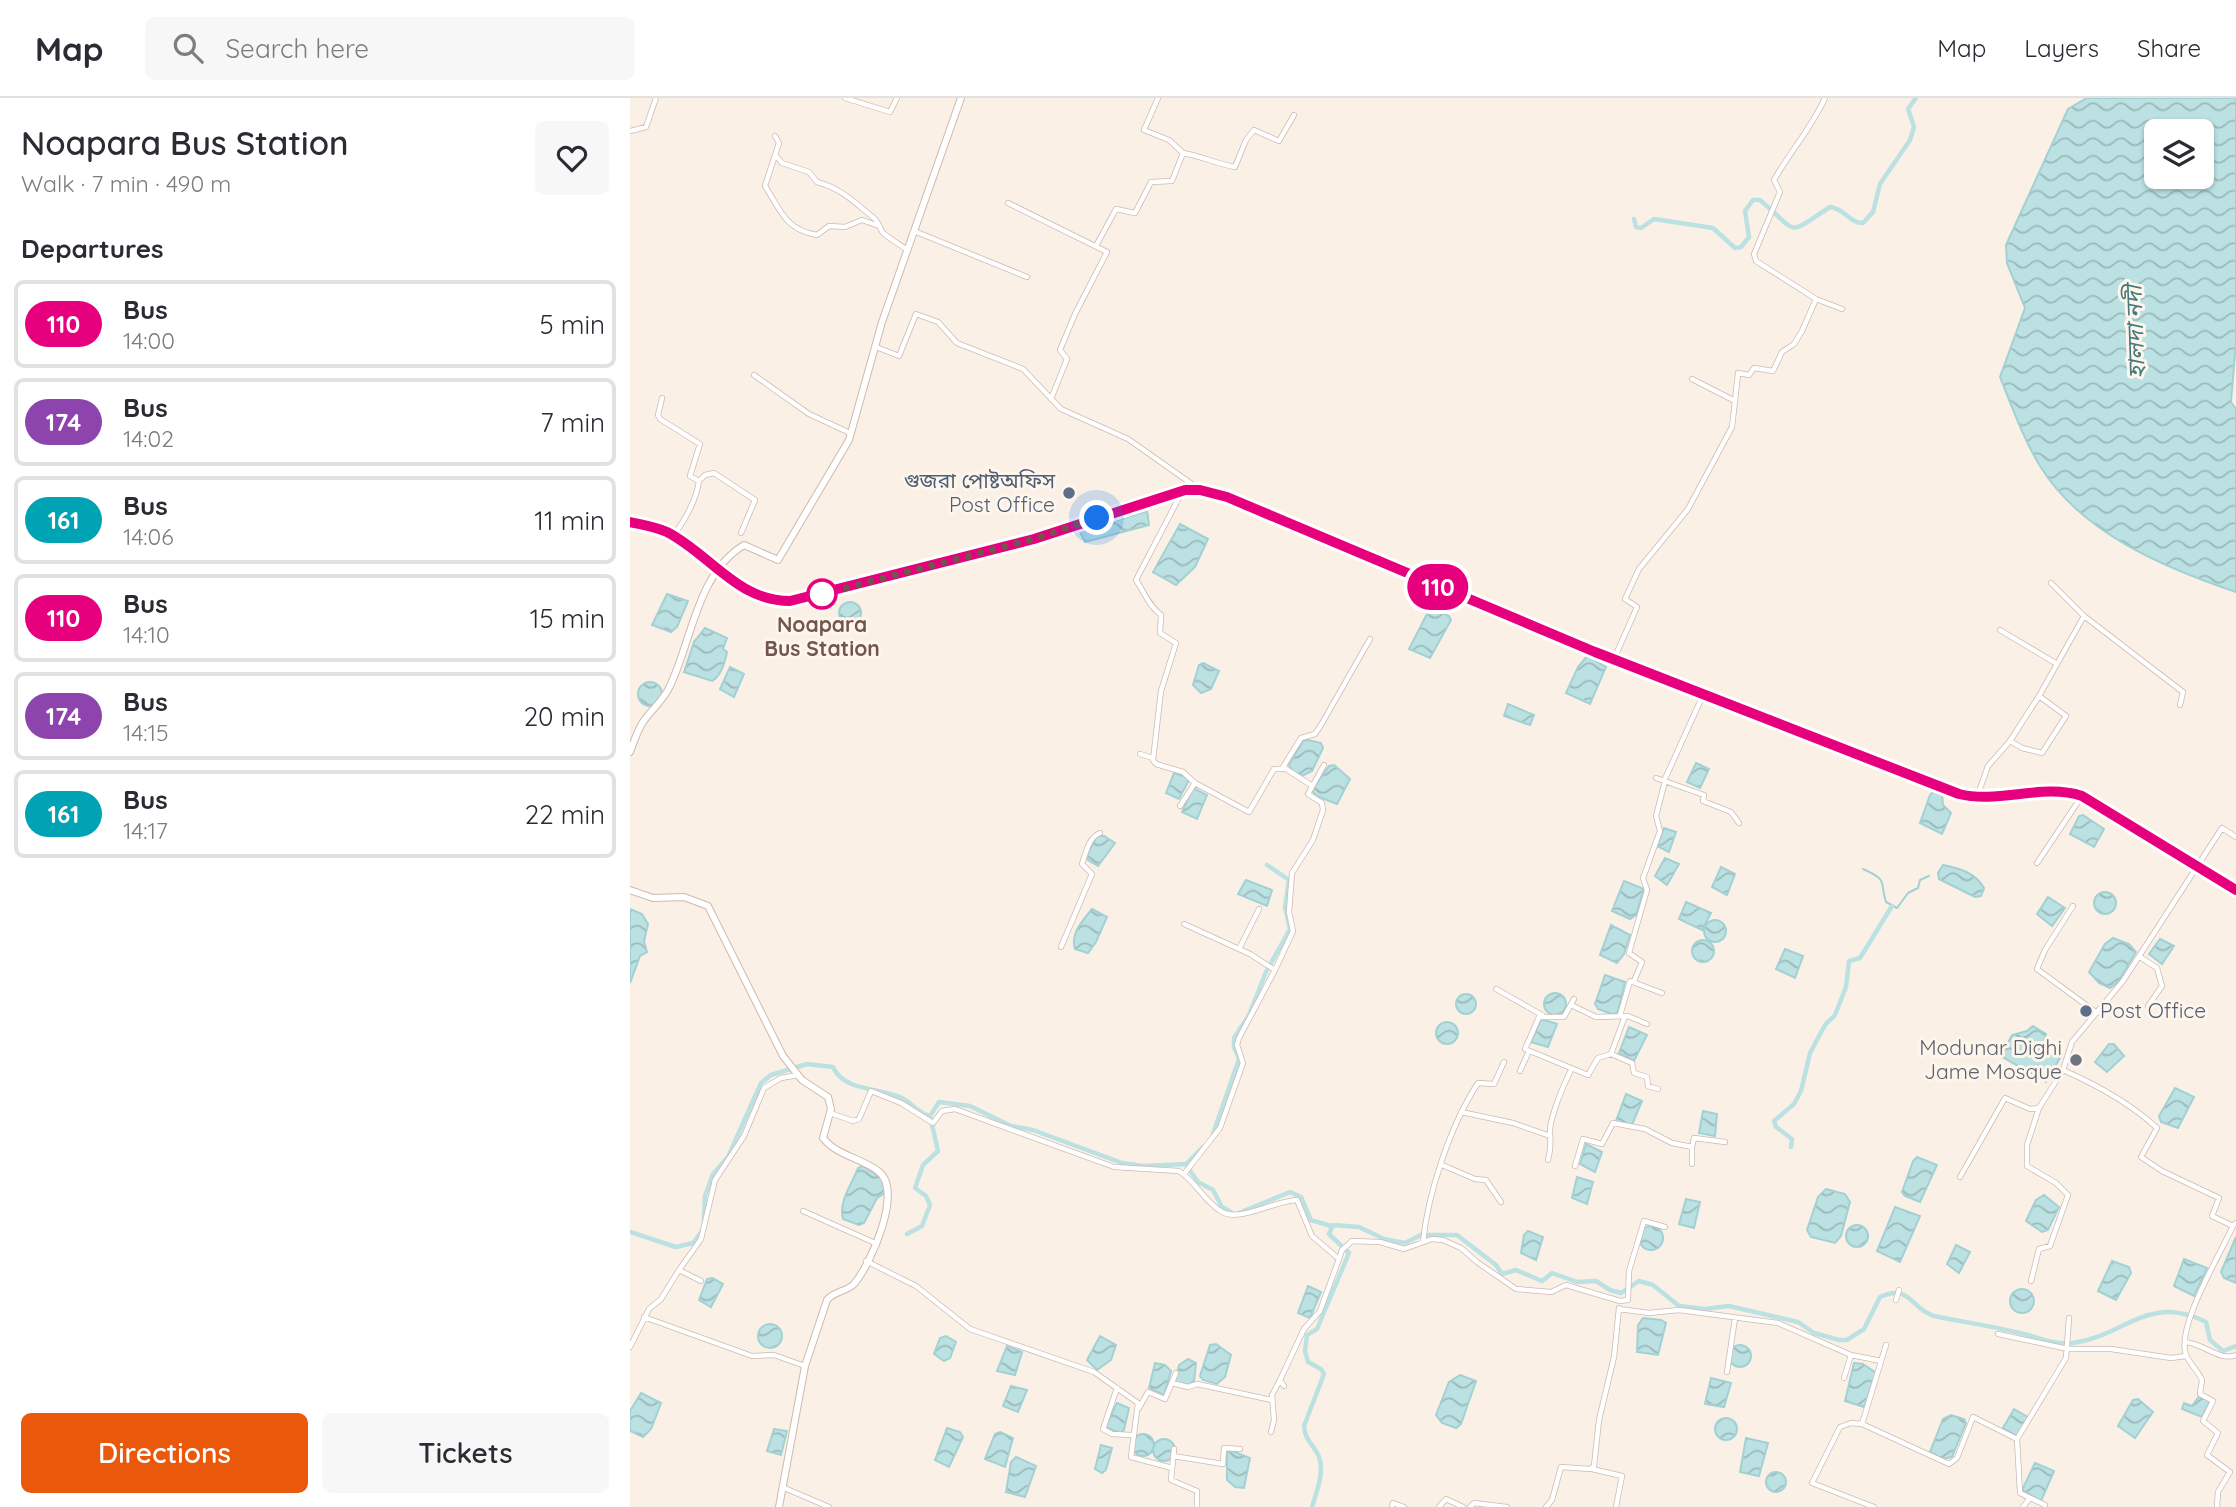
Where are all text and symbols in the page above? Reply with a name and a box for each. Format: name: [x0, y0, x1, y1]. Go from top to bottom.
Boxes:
search box: [145, 17, 635, 80]
text: Map: [35, 28, 103, 69]
icon: search: [169, 29, 207, 67]
text: Search here: [225, 32, 369, 65]
text: Map: [1937, 33, 1986, 63]
text: Layers: [2024, 33, 2099, 63]
text: Share: [2137, 33, 2201, 63]
map controls: [2144, 119, 2214, 189]
button: layers: [2144, 119, 2214, 189]
button: heart: [535, 121, 609, 195]
text: Noapara Bus Station: [21, 122, 348, 163]
text: Walk · 7 min · 490 m: [21, 169, 231, 198]
text: Departures: [21, 232, 164, 265]
water label: হালদা নদী: [2118, 281, 2151, 379]
text: Bus: [123, 293, 168, 326]
text: 5 min: [539, 308, 605, 341]
text: 110: [47, 309, 80, 339]
text: 14:00: [123, 326, 175, 355]
text: Bus: [123, 391, 168, 424]
text: 7 min: [540, 406, 605, 439]
text: 174: [46, 407, 81, 437]
text: 14:02: [123, 424, 174, 453]
place label: গুজরা পোষ্টঅফিস Post Office: [904, 467, 1056, 517]
marker: গুজরা পোষ্টঅফিস Post Office: [1061, 485, 1077, 501]
text: Bus: [123, 489, 168, 522]
your location: [1079, 500, 1114, 535]
text: 11 min: [534, 504, 605, 537]
text: 161: [48, 505, 79, 535]
text: 14:06: [123, 522, 174, 551]
line badge: 110: [1398, 564, 1478, 610]
text: 110: [1421, 572, 1455, 602]
marker: Noapara Bus Station: [807, 579, 837, 609]
text: Bus: [123, 587, 168, 620]
text: 15 min: [530, 602, 605, 635]
text: 110: [47, 603, 80, 633]
place label: Noapara Bus Station: [764, 611, 880, 661]
text: 14:10: [123, 620, 170, 649]
text: Bus: [123, 685, 168, 718]
text: 20 min: [524, 700, 605, 733]
text: 174: [46, 701, 81, 731]
text: 14:15: [123, 718, 169, 747]
text: Bus: [123, 783, 168, 816]
text: 22 min: [525, 798, 605, 831]
text: 161: [48, 799, 79, 829]
text: 14:17: [123, 816, 168, 845]
place label: Post Office: [2100, 997, 2206, 1023]
marker: Post Office: [2078, 1003, 2094, 1019]
place label: Modunar Dighi Jame Mosque: [1919, 1034, 2062, 1084]
marker: Modunar Dighi Jame Mosque: [2068, 1052, 2084, 1068]
button: Directions: [21, 1413, 308, 1493]
button: Tickets: [322, 1413, 609, 1493]

